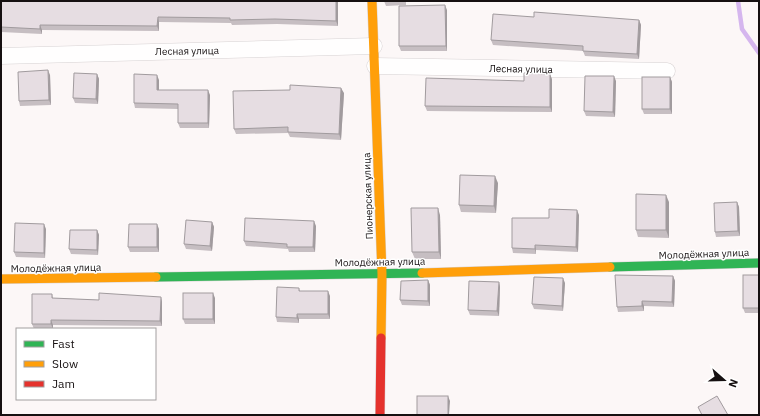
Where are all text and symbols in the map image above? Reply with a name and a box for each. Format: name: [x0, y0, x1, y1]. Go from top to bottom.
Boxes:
street label: Лесная улица: [155, 44, 220, 58]
street label: Лесная улица: [489, 62, 554, 76]
street label: Пионерская улица: [360, 152, 376, 240]
street label: Молодёжная улица: [659, 246, 750, 262]
street label: Молодёжная улица: [335, 255, 426, 269]
street label: Молодёжная улица: [11, 261, 102, 275]
legend: [16, 328, 156, 400]
text: Fast: [52, 336, 75, 351]
text: Slow: [52, 356, 78, 371]
north arrow: [704, 360, 744, 400]
text: Jam: [52, 376, 75, 391]
text: N: [725, 377, 741, 390]

